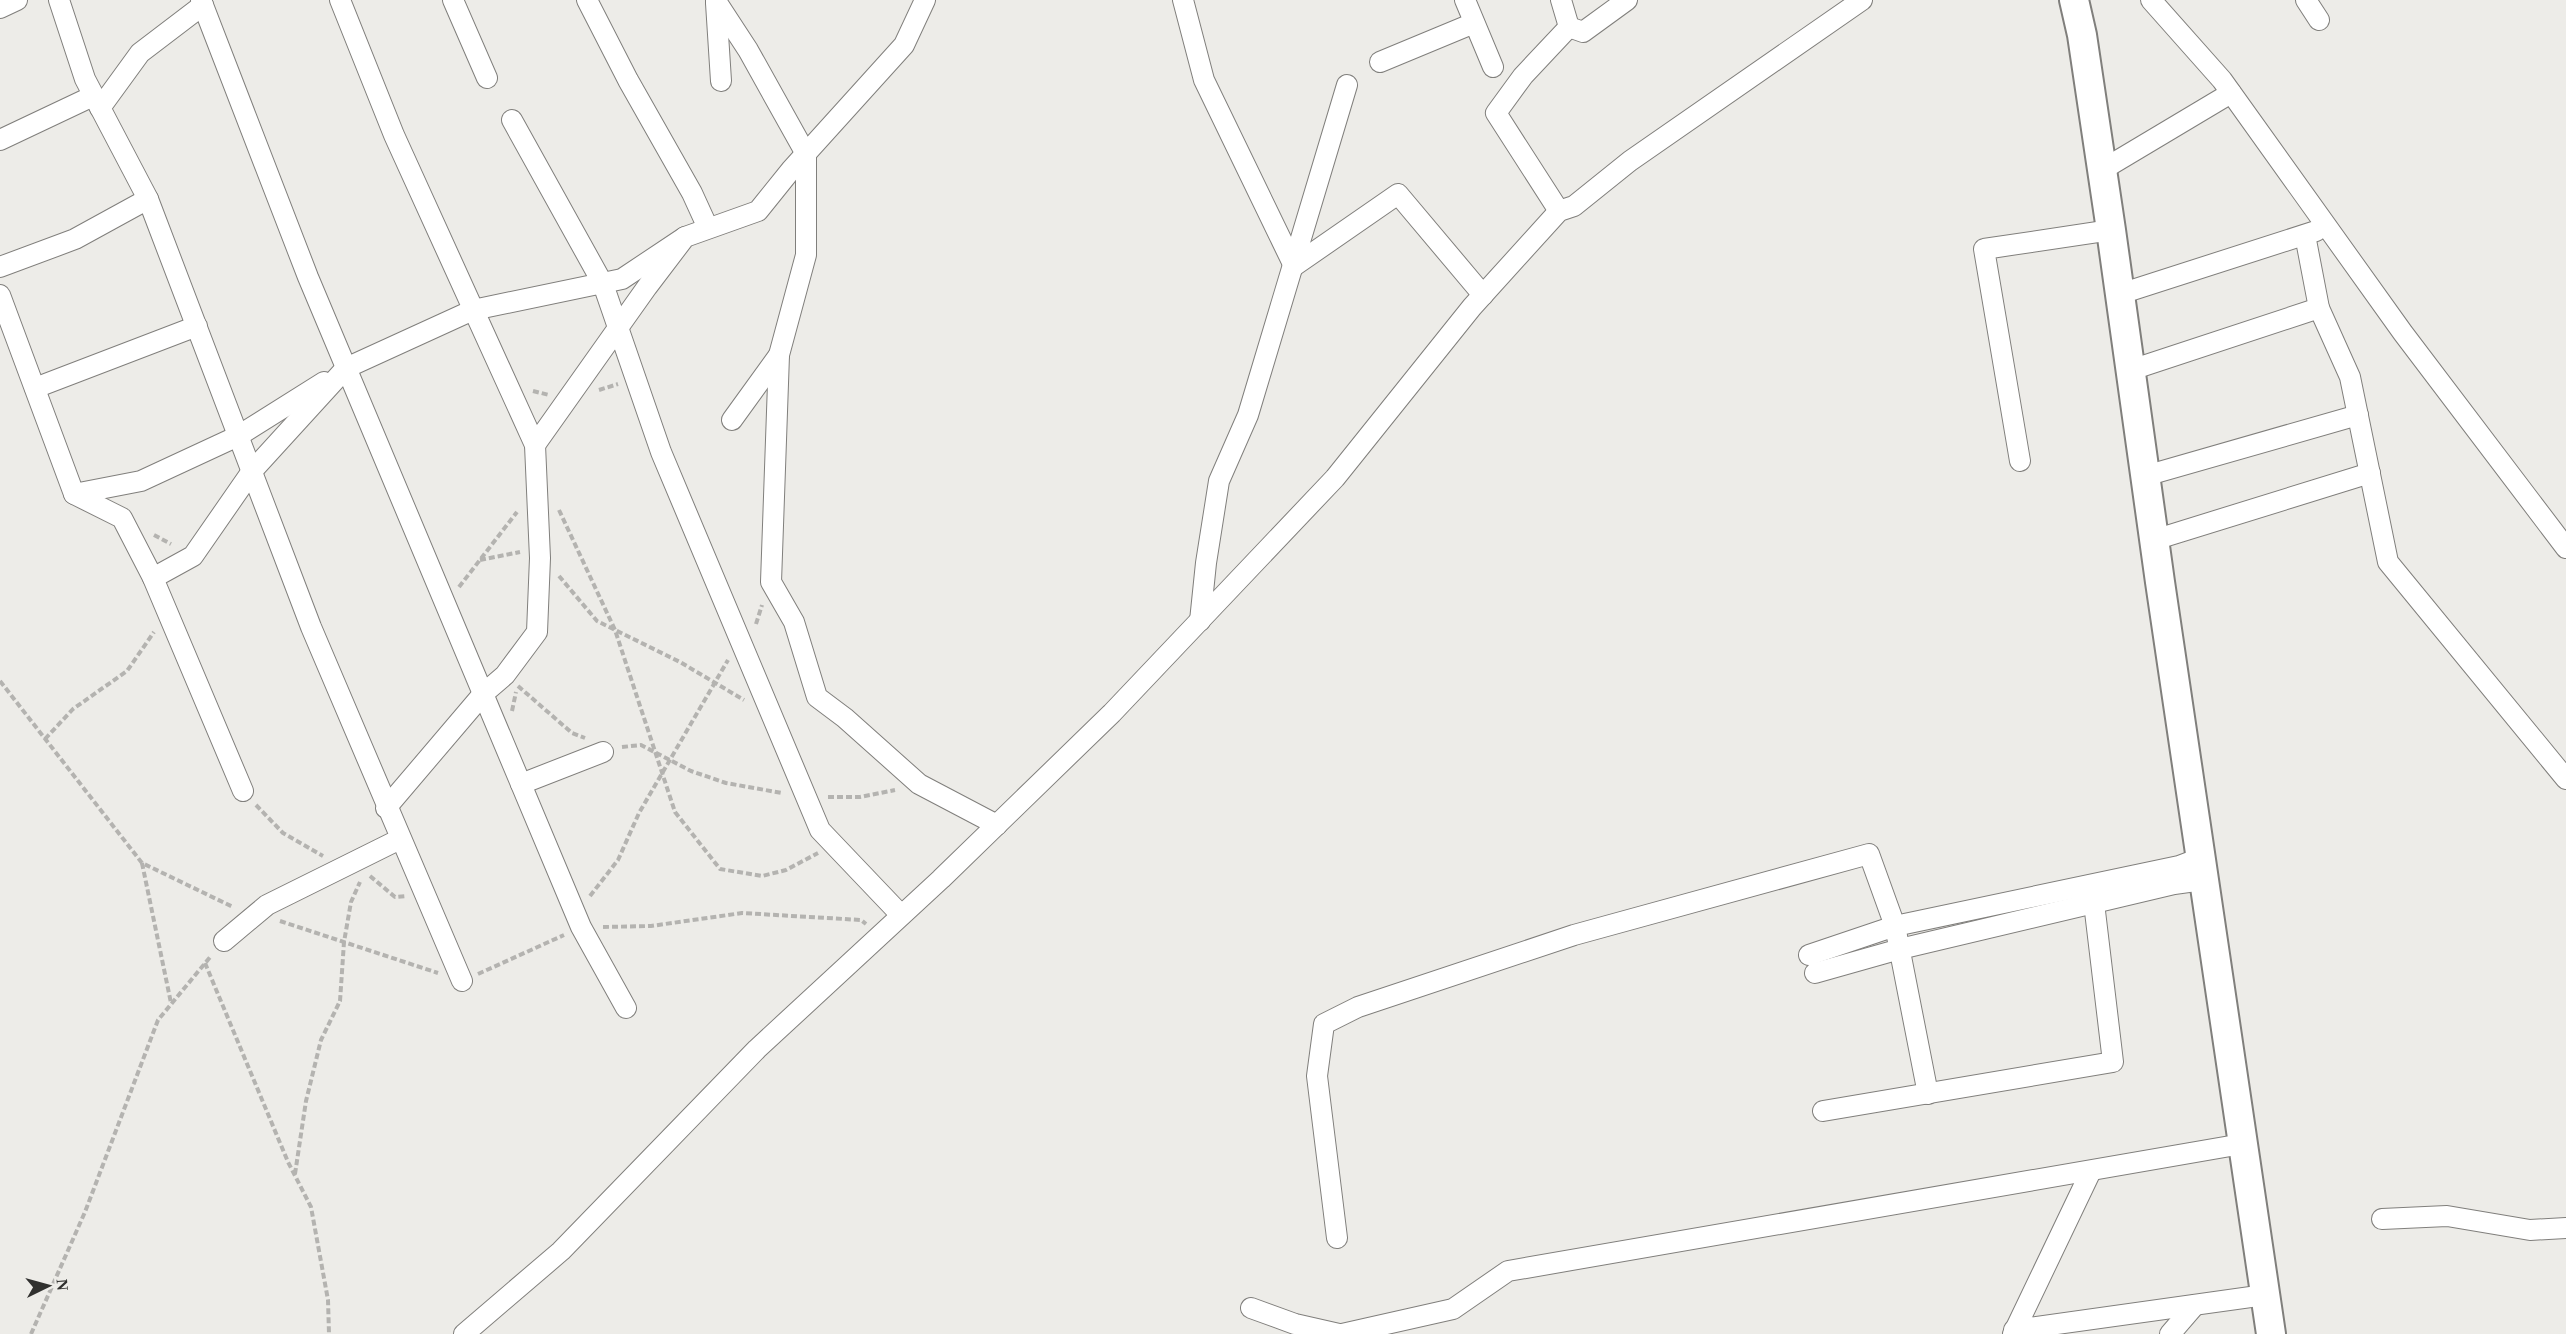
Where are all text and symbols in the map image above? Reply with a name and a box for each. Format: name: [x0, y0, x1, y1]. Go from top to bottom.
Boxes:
north arrow: [18, 1256, 78, 1316]
text: N: [53, 1278, 71, 1292]

